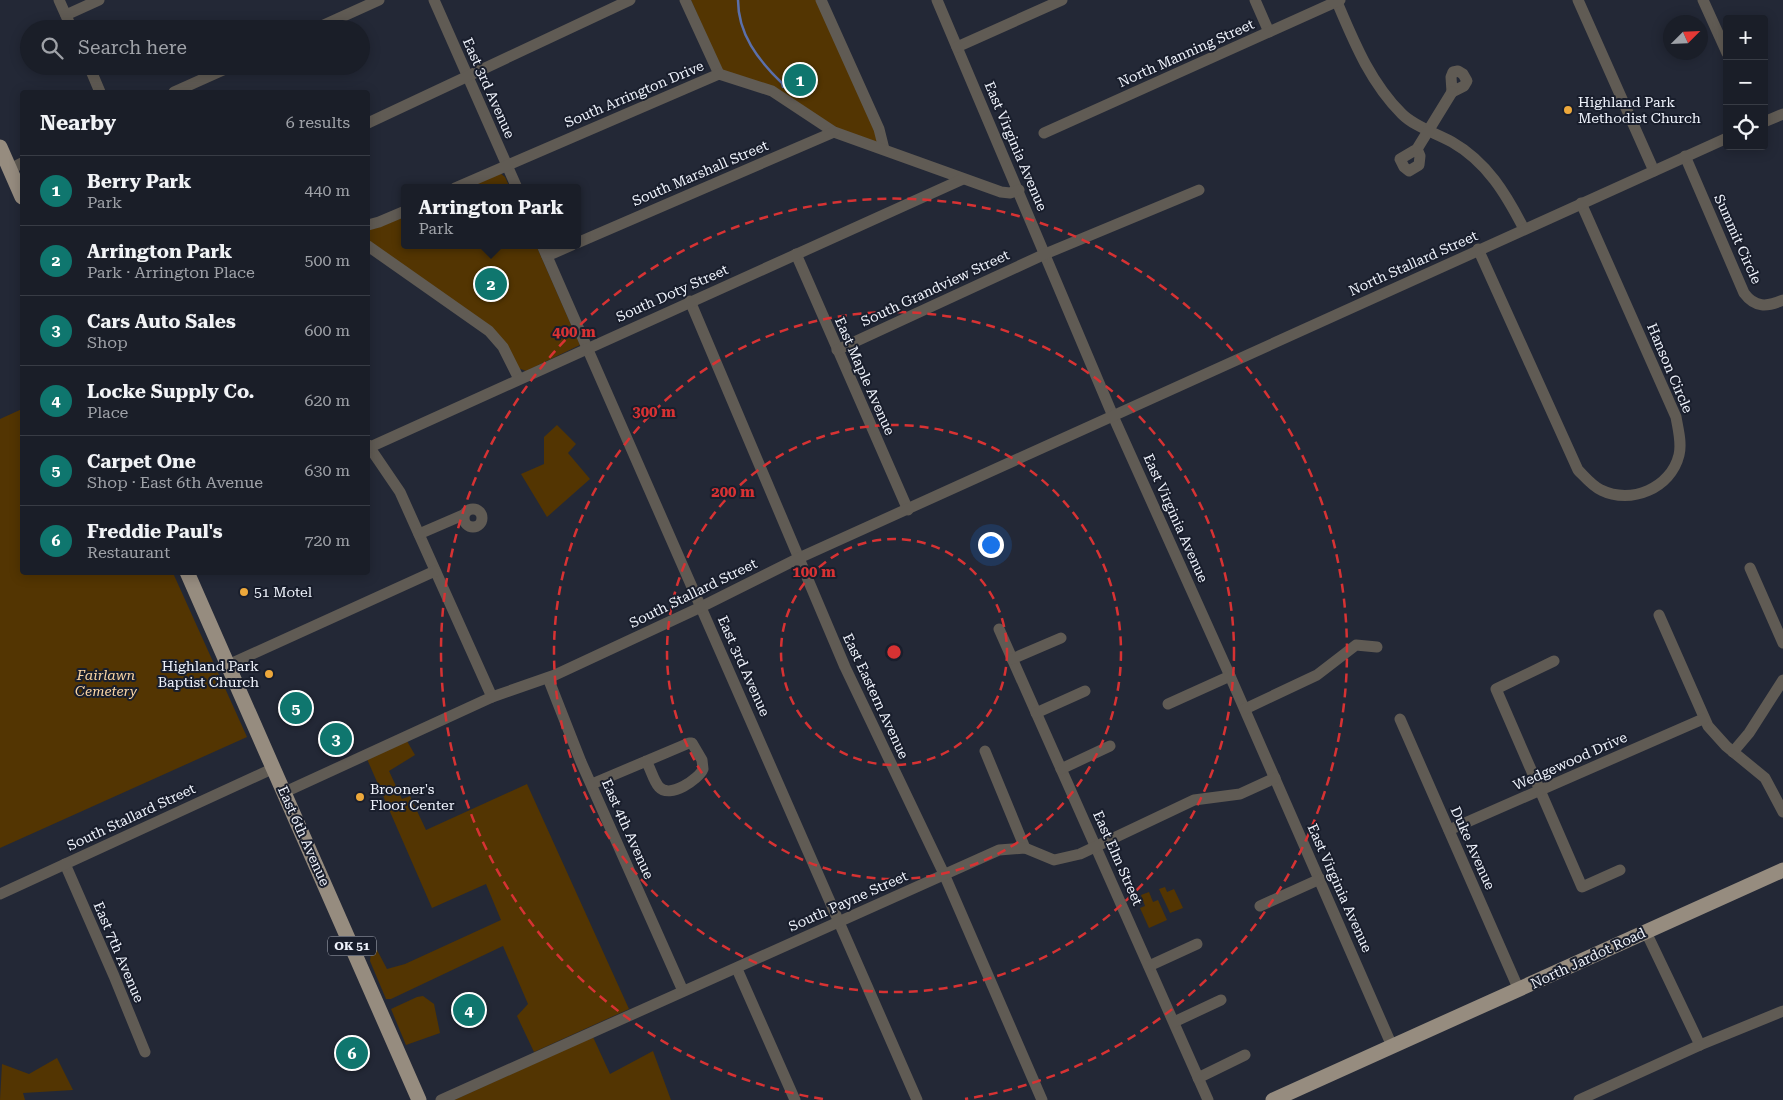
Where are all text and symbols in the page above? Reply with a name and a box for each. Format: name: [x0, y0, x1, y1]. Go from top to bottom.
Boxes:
north arrow: [1663, 15, 1708, 60]
map controls: [1723, 15, 1768, 150]
button: +: [1723, 15, 1768, 60]
street label: North Manning Street: [1115, 16, 1257, 90]
search box: [20, 20, 370, 75]
icon: search: [38, 34, 66, 62]
street label: East 3rd Avenue: [460, 35, 518, 141]
text: Search here: [78, 36, 187, 59]
street label: South Arrington Drive: [562, 57, 706, 131]
button: −: [1723, 60, 1768, 105]
pin: 1: [784, 61, 816, 99]
street label: East Virginia Avenue: [981, 79, 1051, 213]
place label: Highland Park Methodist Church: [1578, 94, 1701, 126]
marker: Highland Park Methodist Church: [1562, 104, 1574, 116]
button: locate: [1723, 105, 1768, 150]
text: Nearby: [40, 111, 116, 135]
text: 6 results: [286, 113, 350, 132]
street label: South Marshall Street: [630, 137, 770, 209]
text: Berry Park: [87, 170, 191, 193]
text: 1: [52, 181, 60, 200]
text: 440 m: [304, 181, 350, 200]
popup: [401, 184, 581, 249]
street label: Summit Circle: [1711, 192, 1765, 287]
text: Park: [87, 193, 122, 212]
text: Arrington Park: [418, 196, 564, 219]
text: Park: [418, 219, 454, 238]
street label: North Stallard Street: [1346, 227, 1480, 299]
text: Arrington Park: [87, 240, 232, 263]
street label: South Grandview Street: [858, 247, 1012, 329]
text: 2: [52, 251, 60, 270]
text: 500 m: [304, 251, 350, 270]
street label: South Doty Street: [614, 261, 730, 325]
text: Park · Arrington Place: [87, 263, 255, 282]
pin: 2: [475, 265, 507, 303]
text: Cars Auto Sales: [87, 310, 236, 333]
street label: East Maple Avenue: [832, 314, 898, 438]
text: 3: [52, 321, 60, 340]
text: 600 m: [304, 321, 350, 340]
street label: Hanson Circle: [1644, 321, 1696, 416]
text: 400 m: [552, 323, 596, 341]
text: Shop: [87, 333, 128, 352]
text: Locke Supply Co.: [87, 380, 255, 403]
text: 4: [52, 391, 60, 410]
text: 620 m: [304, 391, 350, 410]
text: Place: [87, 403, 128, 422]
text: 300 m: [632, 403, 676, 421]
text: Carpet One: [87, 450, 196, 473]
street label: East Virginia Avenue: [1140, 451, 1212, 585]
text: 5: [52, 461, 60, 480]
text: 630 m: [304, 461, 350, 480]
text: Shop · East 6th Avenue: [87, 473, 263, 492]
text: 200 m: [711, 483, 755, 501]
text: Freddie Paul's: [87, 520, 222, 543]
text: 6: [52, 531, 60, 550]
text: 720 m: [304, 531, 350, 550]
your location: [978, 532, 1004, 558]
text: Restaurant: [87, 543, 170, 562]
street label: South Stallard Street: [627, 555, 759, 631]
text: 100 m: [792, 563, 836, 581]
place label: 51 Motel: [254, 584, 313, 600]
marker: 51 Motel: [238, 586, 250, 598]
street label: East 3rd Avenue: [715, 613, 773, 719]
street label: East Eastern Avenue: [840, 631, 912, 762]
centre of rings: [885, 643, 903, 661]
place label: Highland Park Baptist Church: [158, 658, 259, 690]
park label: Fairlawn Cemetery: [75, 667, 138, 699]
marker: Highland Park Baptist Church: [263, 668, 275, 680]
pin: 5: [280, 689, 312, 727]
pin: 3: [320, 720, 352, 758]
street label: Wedgewood Drive: [1511, 729, 1630, 793]
street label: East 4th Avenue: [599, 776, 657, 882]
street label: South Stallard Street: [64, 780, 198, 854]
place label: Brooner's Floor Center: [370, 781, 455, 813]
street label: East 6th Avenue: [275, 783, 333, 889]
marker: Brooner's Floor Center: [354, 791, 366, 803]
street label: Duke Avenue: [1448, 804, 1499, 892]
street label: East Elm Street: [1090, 808, 1146, 908]
street label: East Virginia Avenue: [1304, 821, 1376, 955]
street label: South Payne Street: [786, 868, 910, 934]
street label: East 7th Avenue: [91, 899, 148, 1005]
street label: North Jardot Road: [1528, 924, 1648, 992]
road number: OK 51: [328, 936, 376, 956]
pin: 4: [453, 991, 485, 1029]
pin: 6: [336, 1034, 368, 1072]

